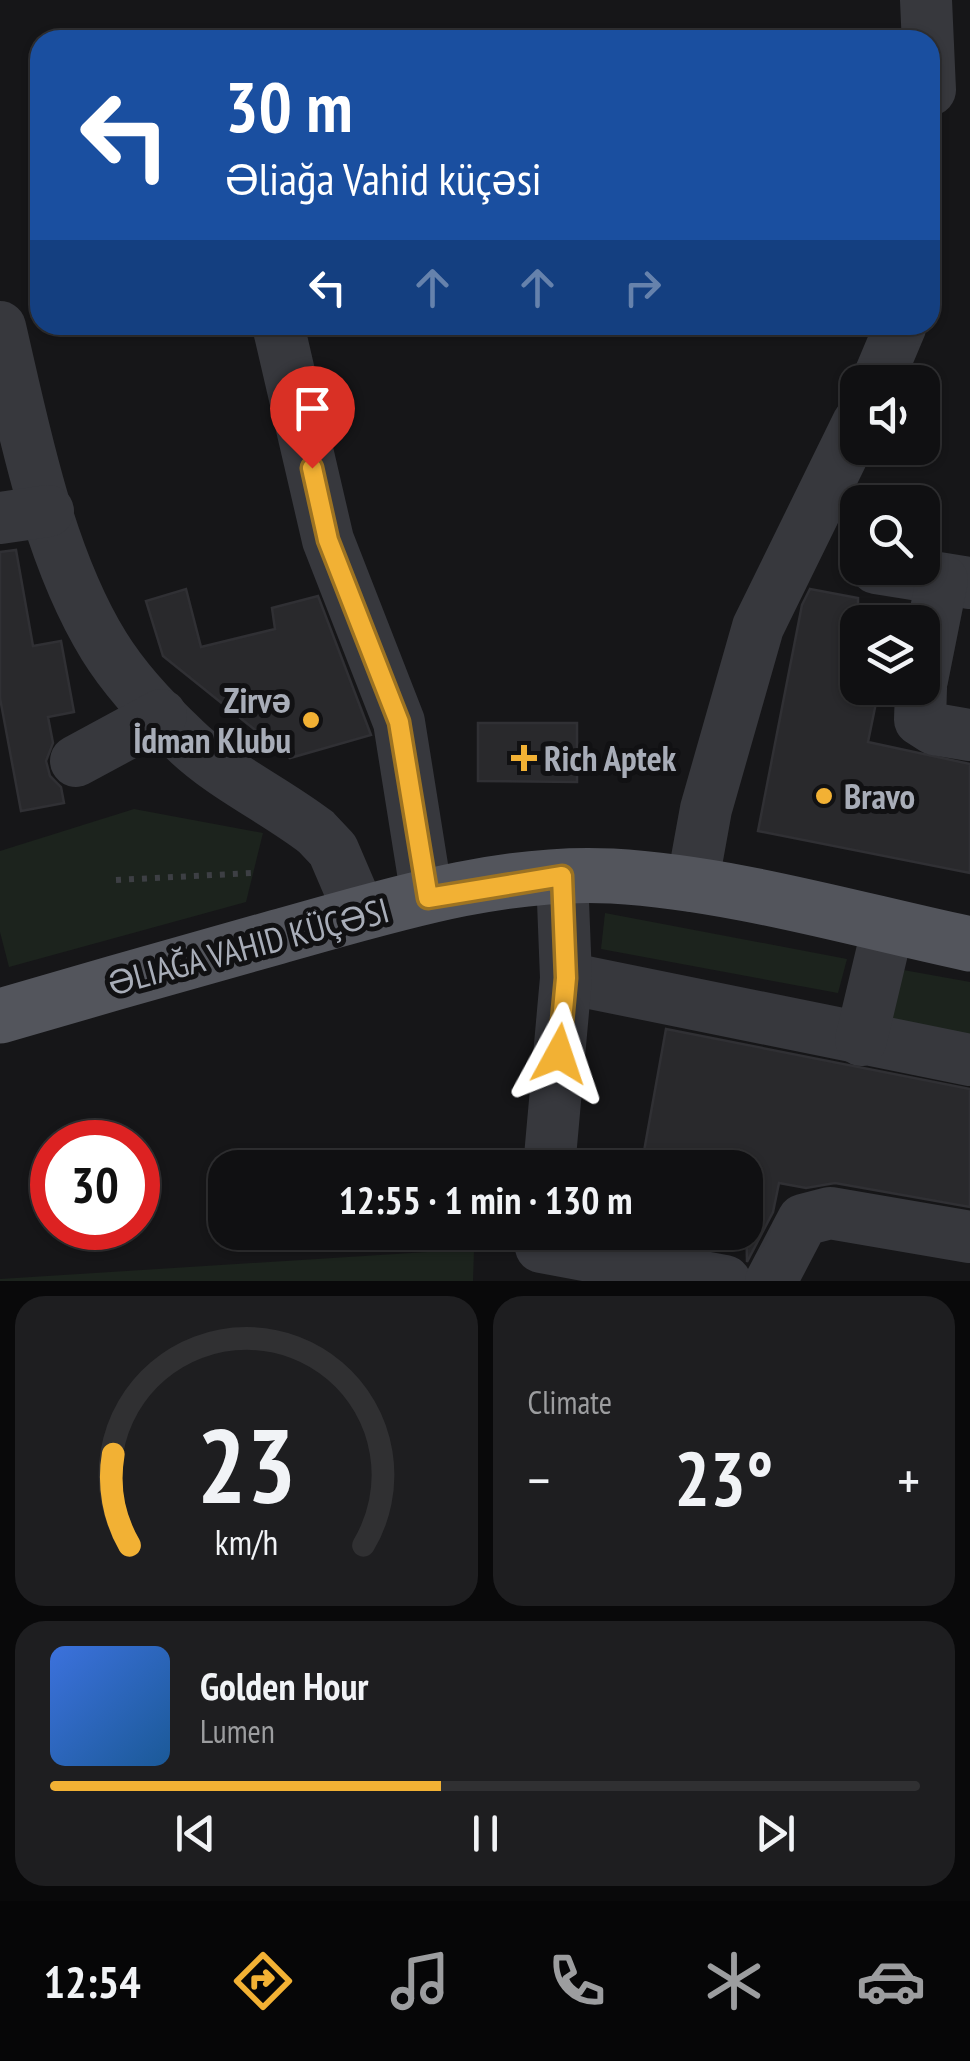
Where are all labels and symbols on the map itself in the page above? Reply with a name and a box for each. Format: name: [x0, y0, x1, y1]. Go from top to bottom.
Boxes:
pin: [270, 366, 355, 469]
place label: Zirvə İdman Klubu: [133, 677, 291, 763]
marker: Zirvə İdman Klubu: [300, 709, 322, 731]
place label: Rich Aptek: [544, 735, 677, 781]
marker: Rich Aptek: [513, 747, 535, 769]
place label: Bravo: [844, 773, 915, 819]
marker: Bravo: [813, 785, 835, 807]
street label: ƏLIAĞA VAHID KÜÇƏSI: [102, 886, 394, 1006]
position arrow: [507, 1002, 611, 1106]
speed limit sign: 30: [30, 1120, 160, 1250]

